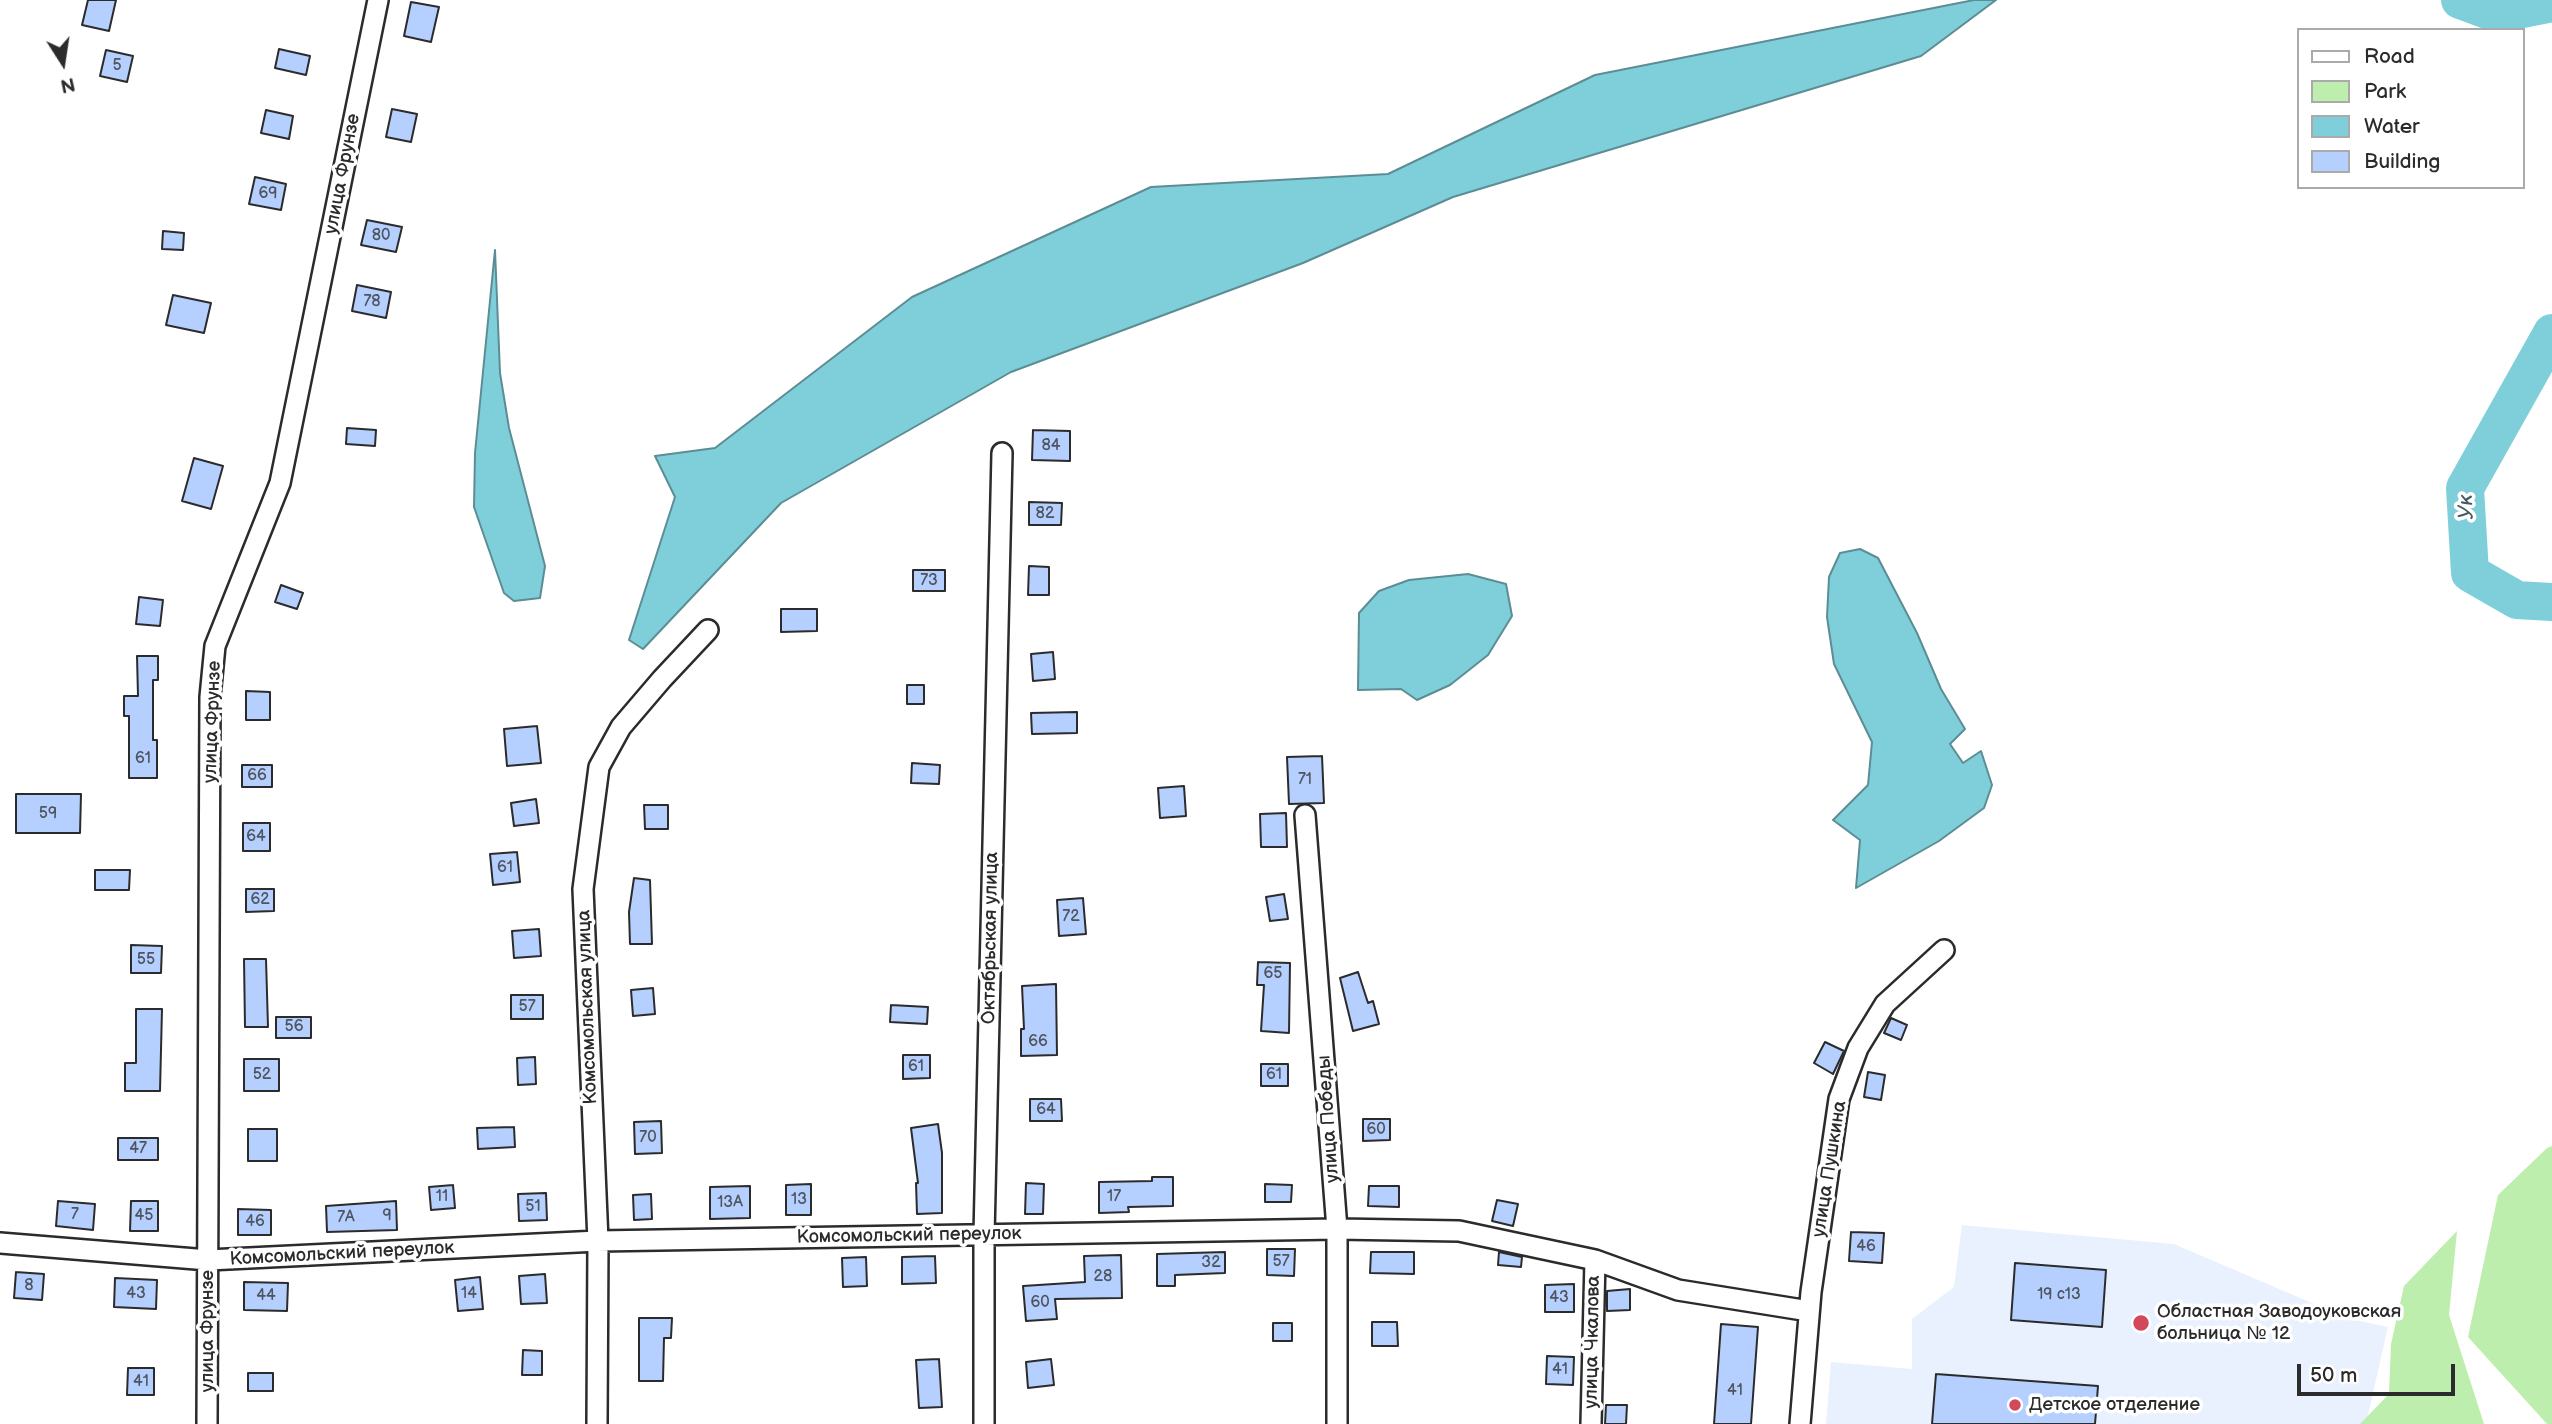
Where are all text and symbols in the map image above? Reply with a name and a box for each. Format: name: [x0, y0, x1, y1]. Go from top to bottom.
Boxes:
north arrow: [28, 28, 98, 98]
legend: [2296, 28, 2524, 189]
text: Road: [2364, 44, 2415, 69]
house number: 5: [112, 56, 122, 76]
text: N: [58, 71, 77, 97]
text: Park: [2364, 79, 2406, 104]
street label: улица Фрунзе: [320, 112, 366, 236]
text: Water: [2364, 114, 2420, 139]
text: Building: [2364, 149, 2440, 174]
house number: 69: [258, 184, 278, 204]
house number: 80: [372, 226, 390, 246]
house number: 78: [363, 292, 381, 312]
house number: 84: [1041, 436, 1061, 456]
water label: Ук: [2454, 494, 2480, 520]
house number: 82: [1036, 504, 1054, 524]
house number: 73: [920, 571, 938, 591]
street label: улица Фрунзе: [199, 660, 227, 784]
house number: 61: [135, 749, 151, 769]
house number: 66: [247, 766, 267, 786]
house number: 71: [1298, 770, 1312, 790]
house number: 59: [39, 804, 57, 824]
house number: 64: [246, 827, 266, 847]
street label: Октябрьская улица: [978, 852, 1004, 1024]
house number: 61: [497, 858, 513, 878]
house number: 62: [250, 890, 270, 910]
house number: 72: [1062, 907, 1080, 927]
street label: Комсомольская улица: [573, 909, 603, 1105]
house number: 55: [137, 950, 155, 970]
house number: 65: [1264, 964, 1282, 984]
house number: 57: [518, 997, 536, 1017]
house number: 56: [285, 1017, 303, 1037]
house number: 66: [1028, 1032, 1048, 1052]
street label: улица Победы: [1313, 1054, 1345, 1184]
house number: 61: [908, 1057, 924, 1077]
house number: 52: [253, 1065, 271, 1085]
house number: 61: [1266, 1065, 1282, 1085]
street label: улица Пушкина: [1808, 1099, 1852, 1239]
house number: 64: [1036, 1100, 1056, 1120]
house number: 60: [1366, 1120, 1386, 1140]
house number: 70: [639, 1128, 657, 1148]
house number: 47: [129, 1139, 147, 1159]
house number: 11: [436, 1187, 448, 1207]
house number: 17: [1107, 1187, 1121, 1207]
house number: 13: [791, 1190, 807, 1210]
house number: 13А: [717, 1193, 743, 1213]
house number: 51: [525, 1197, 541, 1217]
house number: 7: [71, 1205, 79, 1225]
house number: 45: [135, 1206, 153, 1226]
house number: 9: [382, 1206, 392, 1226]
house number: 7А: [337, 1208, 355, 1228]
house number: 46: [245, 1212, 265, 1232]
street label: Комсомольский переулок: [796, 1223, 1022, 1249]
street label: Комсомольский переулок: [229, 1237, 455, 1271]
house number: 46: [1856, 1237, 1876, 1257]
house number: 57: [1272, 1252, 1290, 1272]
house number: 32: [1201, 1253, 1221, 1273]
house number: 28: [1094, 1267, 1112, 1287]
street label: улица Фрунзе: [197, 1270, 219, 1392]
street label: улица Чкалова: [1580, 1275, 1606, 1409]
house number: 8: [24, 1276, 34, 1296]
house number: 43: [126, 1284, 146, 1304]
house number: 14: [461, 1284, 477, 1304]
house number: 19 с13: [2037, 1285, 2081, 1305]
house number: 44: [256, 1286, 276, 1306]
house number: 43: [1549, 1288, 1569, 1308]
house number: 60: [1030, 1293, 1050, 1313]
place label: Областная Заводоуковская больница № 12: [2157, 1301, 2401, 1345]
marker: Областная Заводоуковская больница № 12: [2131, 1313, 2151, 1333]
scale bar: [2300, 1350, 2458, 1394]
house number: 41: [1552, 1360, 1568, 1380]
text: 50 m: [2310, 1363, 2357, 1388]
house number: 41: [133, 1372, 149, 1392]
house number: 41: [1727, 1381, 1743, 1401]
place label: Детское отделение: [2029, 1394, 2200, 1416]
marker: Детское отделение: [2007, 1397, 2023, 1413]

